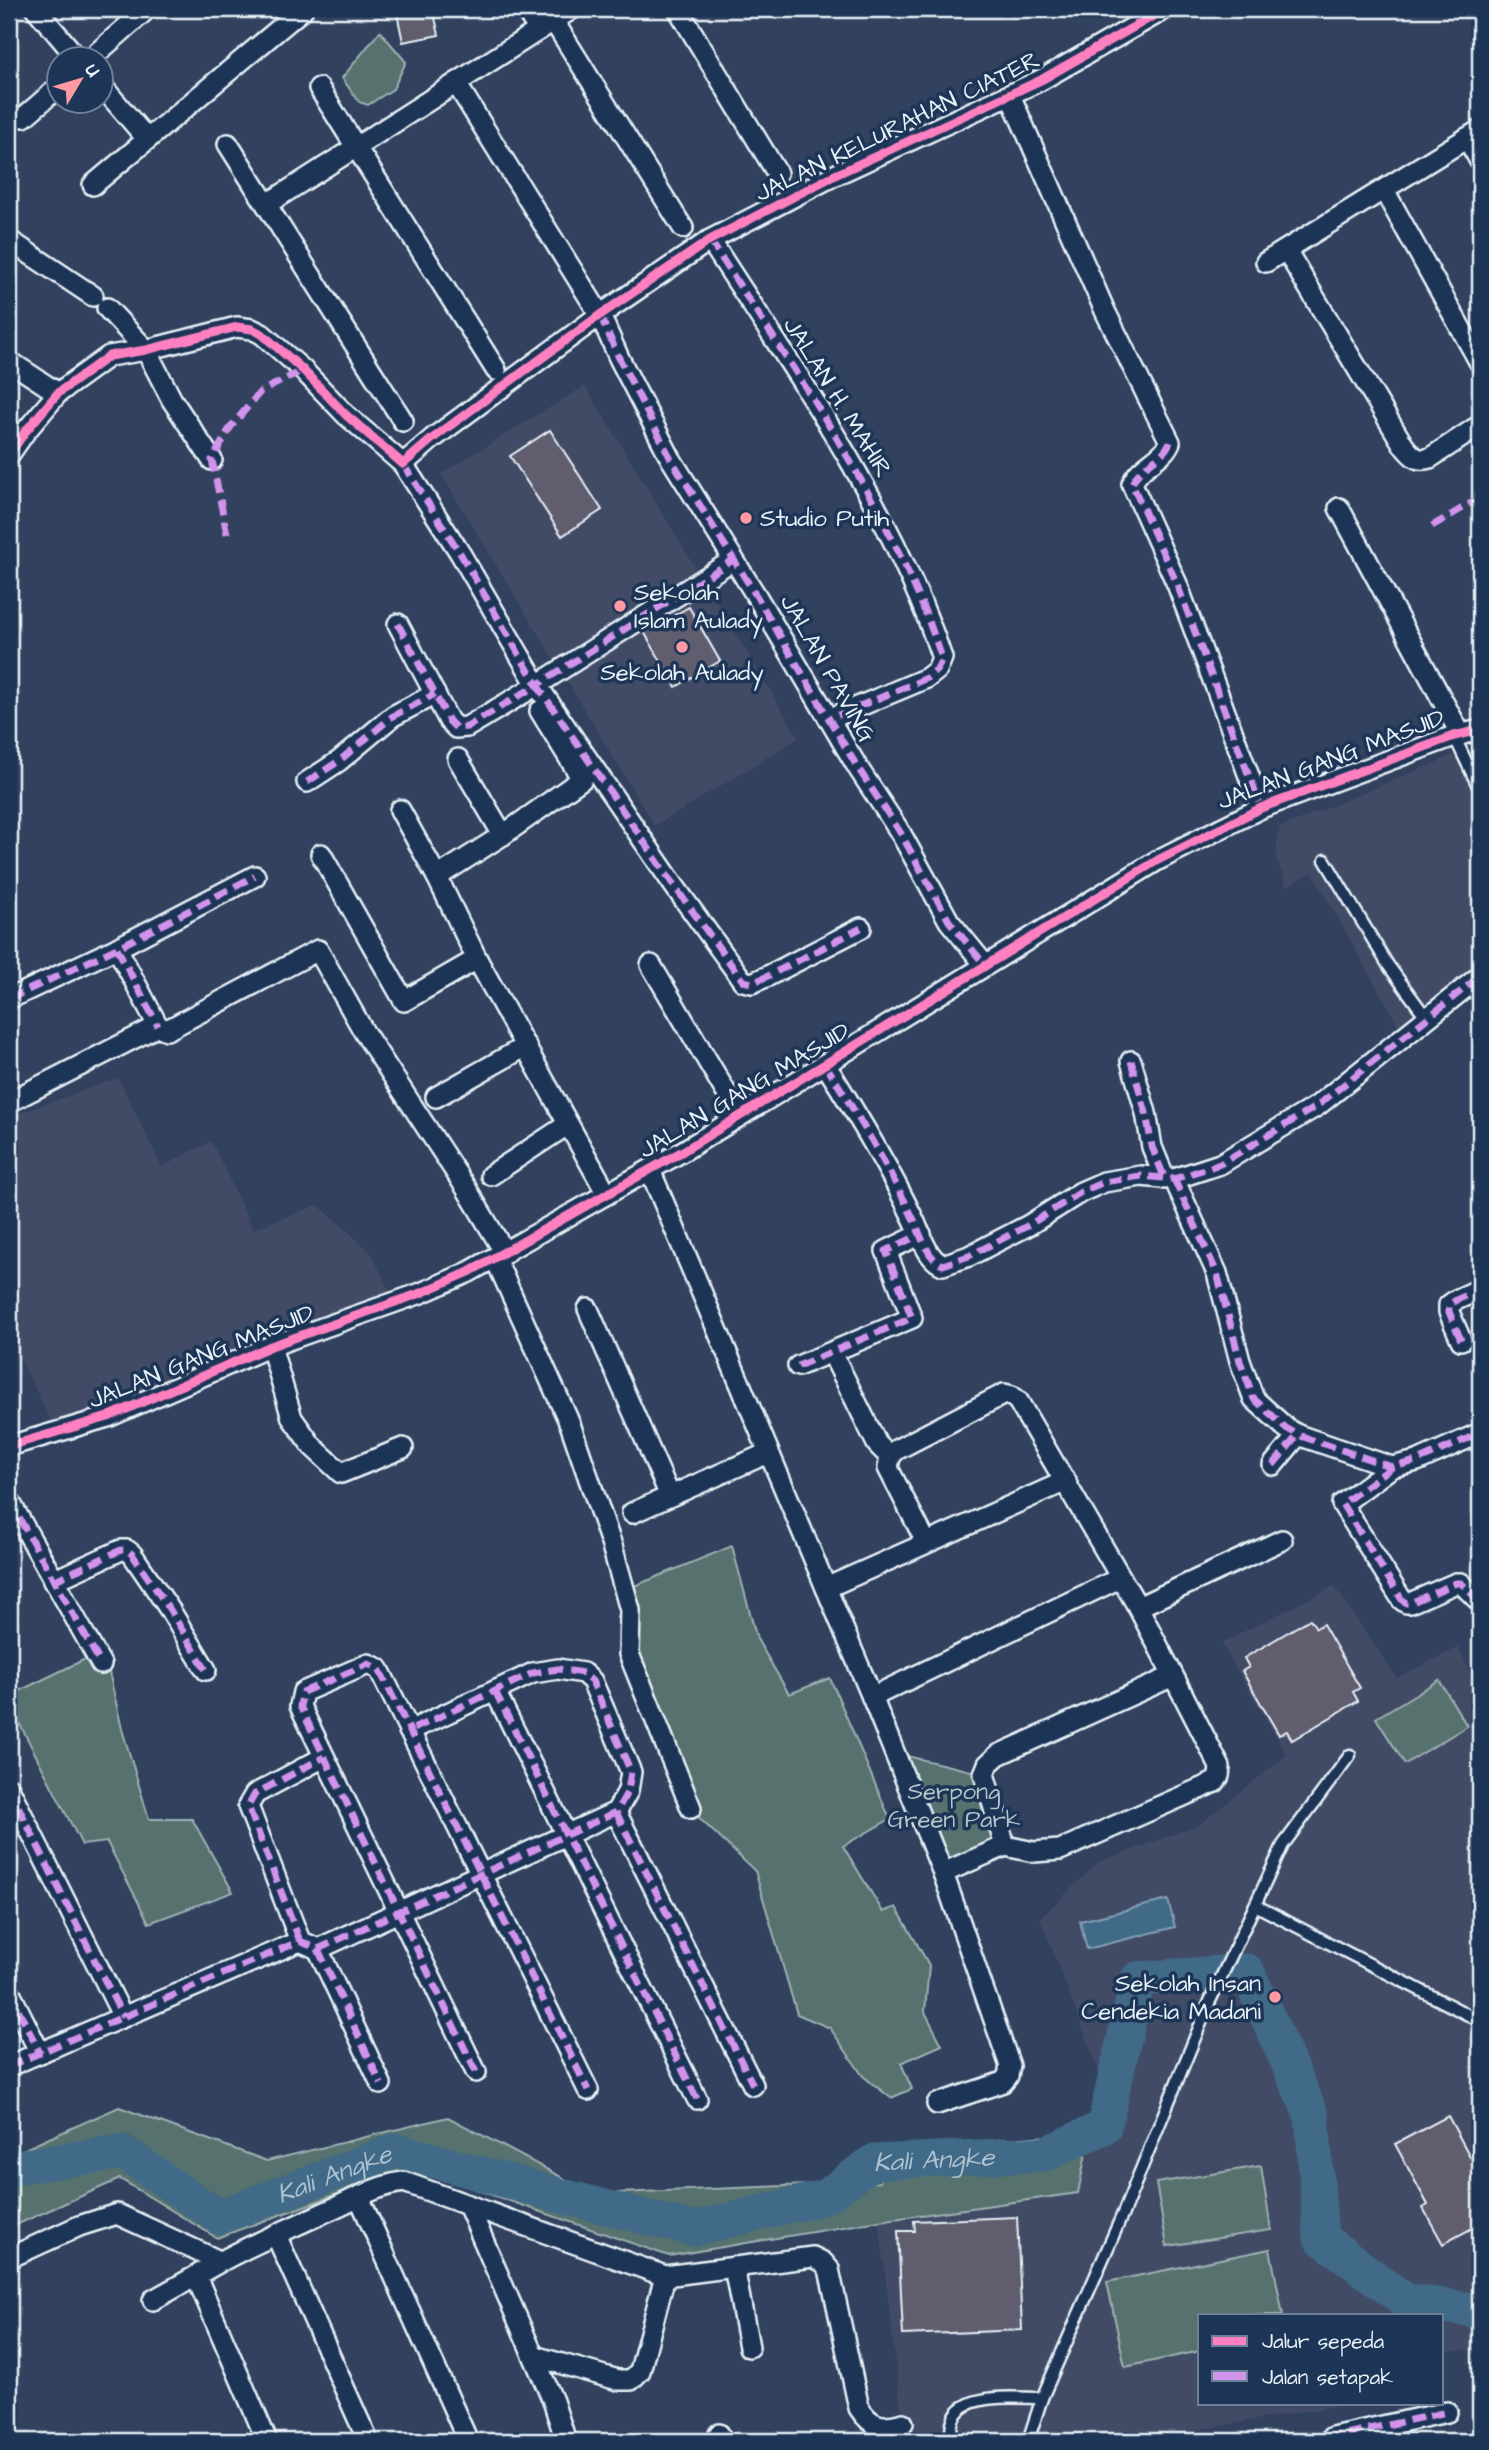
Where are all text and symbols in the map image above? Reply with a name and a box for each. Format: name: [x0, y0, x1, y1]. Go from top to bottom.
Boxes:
street label: JALAN KELURAHAN CIATER: [749, 43, 1045, 211]
north arrow: [46, 46, 116, 116]
text: U: [78, 58, 106, 83]
street label: JALAN H. MAHIR: [774, 311, 900, 484]
place label: Studio Putih: [760, 502, 889, 536]
marker: Studio Putih: [738, 510, 754, 526]
place label: Sekolah Islam Aulady: [634, 576, 763, 639]
street label: JALAN PAVING: [771, 588, 883, 749]
marker: Sekolah Islam Aulady: [612, 598, 628, 614]
marker: Sekolah Aulady: [674, 639, 690, 655]
place label: Sekolah Aulady: [600, 656, 764, 691]
street label: JALAN GANG MASJID: [1213, 701, 1450, 819]
street label: JALAN GANG MASJID: [633, 1014, 856, 1167]
street label: JALAN GANG MASJID: [83, 1296, 319, 1418]
park label: Serpong Green Park: [888, 1775, 1021, 1837]
place label: Sekolah Insan Cendekia Madani: [1081, 1967, 1261, 2029]
marker: Sekolah Insan Cendekia Madani: [1267, 1989, 1283, 2005]
water label: Kali Angke: [272, 2136, 399, 2213]
water label: Kali Angke: [873, 2139, 997, 2181]
legend: [1198, 2314, 1444, 2404]
text: Jalur sepeda: [1262, 2327, 1384, 2357]
text: Jalan setapak: [1262, 2363, 1393, 2393]

